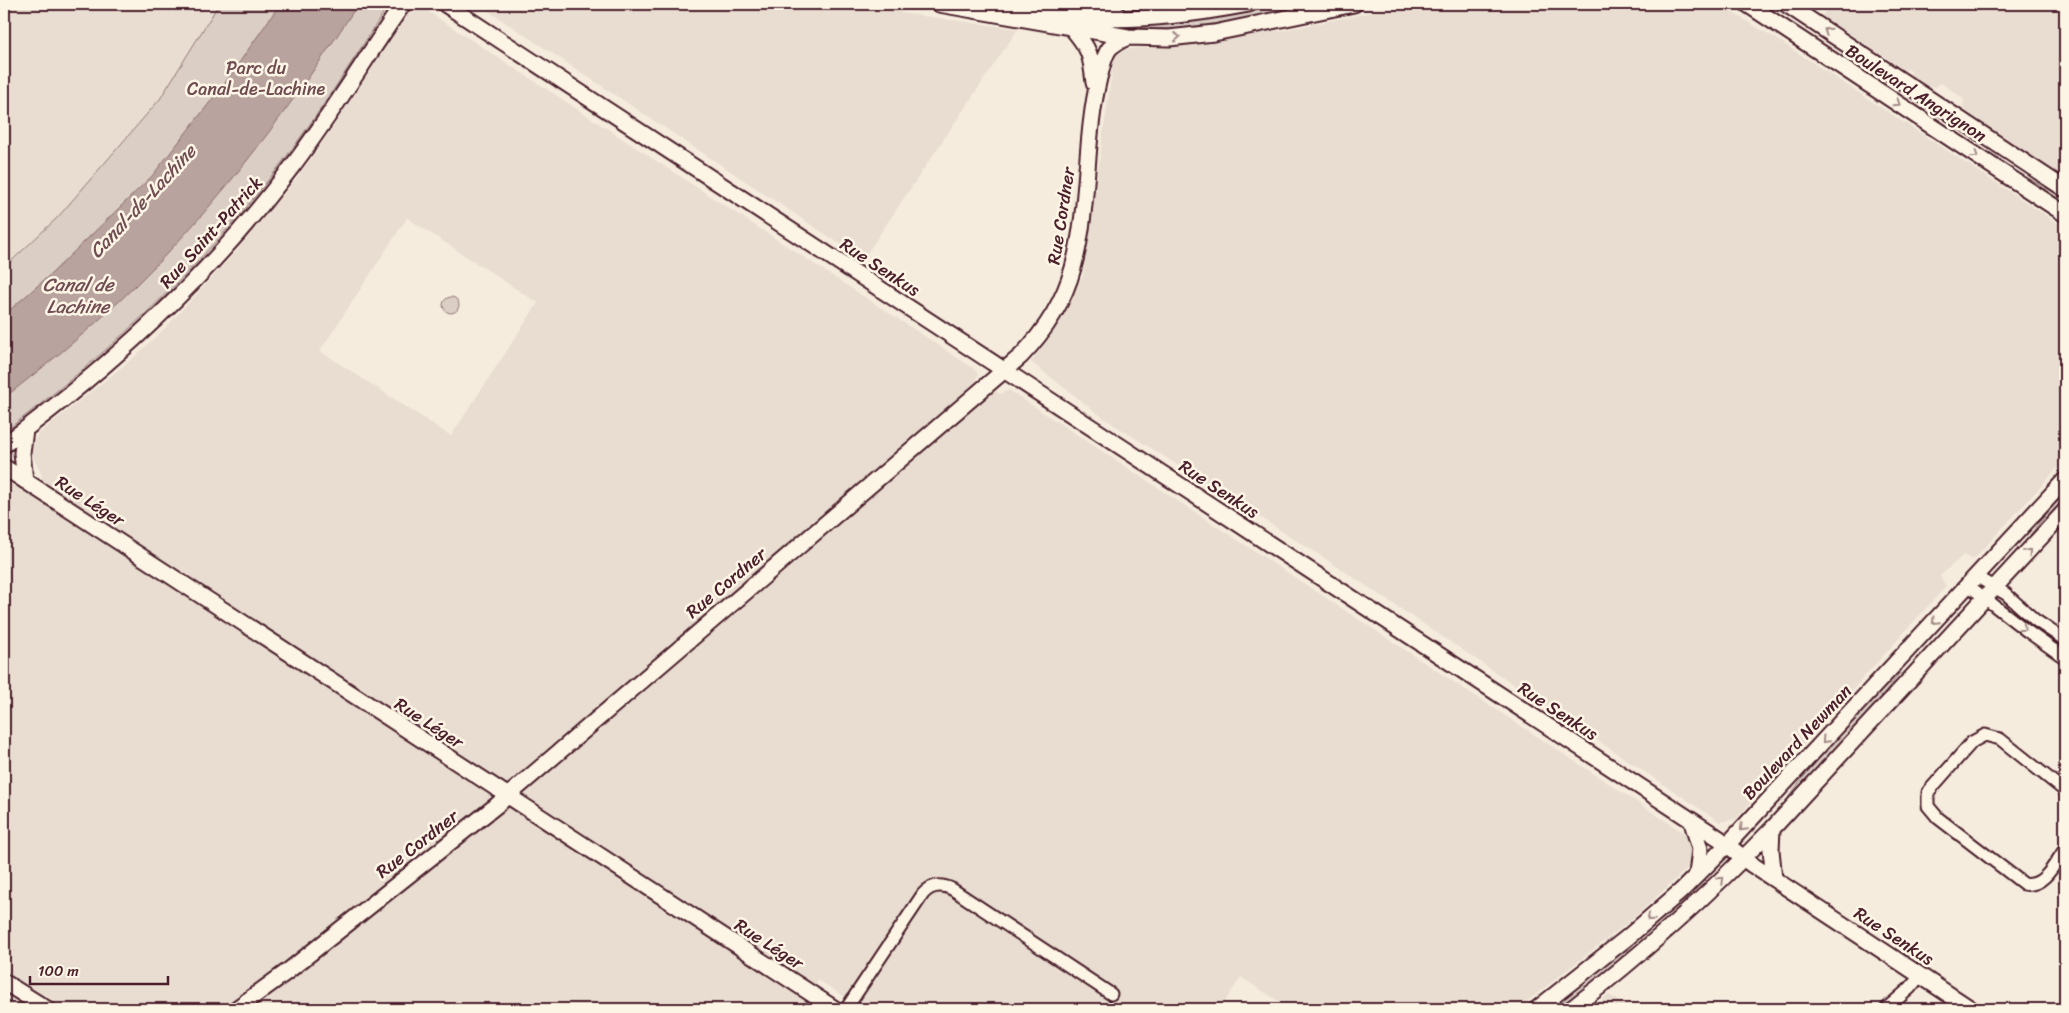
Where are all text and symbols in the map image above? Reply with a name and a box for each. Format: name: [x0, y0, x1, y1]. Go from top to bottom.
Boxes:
one-way arrow: [1823, 28, 1833, 37]
one-way arrow: [1173, 32, 1181, 43]
street label: Boulevard Angrignon: [1839, 35, 1994, 151]
park label: Parc du Canal-de-Lachine: [187, 52, 325, 105]
one-way arrow: [1891, 97, 1900, 106]
water label: Canal-de-Lachine: [81, 135, 205, 266]
one-way arrow: [1969, 149, 1979, 158]
street label: Rue Cordner: [1038, 164, 1085, 267]
street label: Rue Saint-Patrick: [151, 168, 271, 296]
street label: Rue Senkus: [833, 229, 927, 305]
water label: Canal de Lachine: [43, 268, 115, 323]
street label: Rue Senkus: [1172, 451, 1266, 527]
street label: Rue Léger: [49, 467, 132, 536]
street label: Rue Cordner: [678, 538, 775, 627]
one-way arrow: [2022, 548, 2031, 557]
one-way arrow: [1932, 615, 1941, 624]
one-way arrow: [2017, 622, 2026, 631]
street label: Rue Senkus: [1511, 673, 1605, 749]
street label: Boulevard Newman: [1734, 676, 1860, 808]
street label: Rue Léger: [388, 689, 471, 758]
one-way arrow: [1822, 735, 1831, 744]
street label: Rue Cordner: [369, 800, 467, 887]
one-way arrow: [1740, 823, 1749, 832]
one-way arrow: [1716, 877, 1725, 886]
street label: Rue Senkus: [1847, 898, 1941, 974]
street label: Rue Léger: [728, 910, 811, 979]
one-way arrow: [1646, 912, 1655, 921]
scale bar: [30, 953, 168, 985]
text: 100 m: [38, 958, 79, 984]

